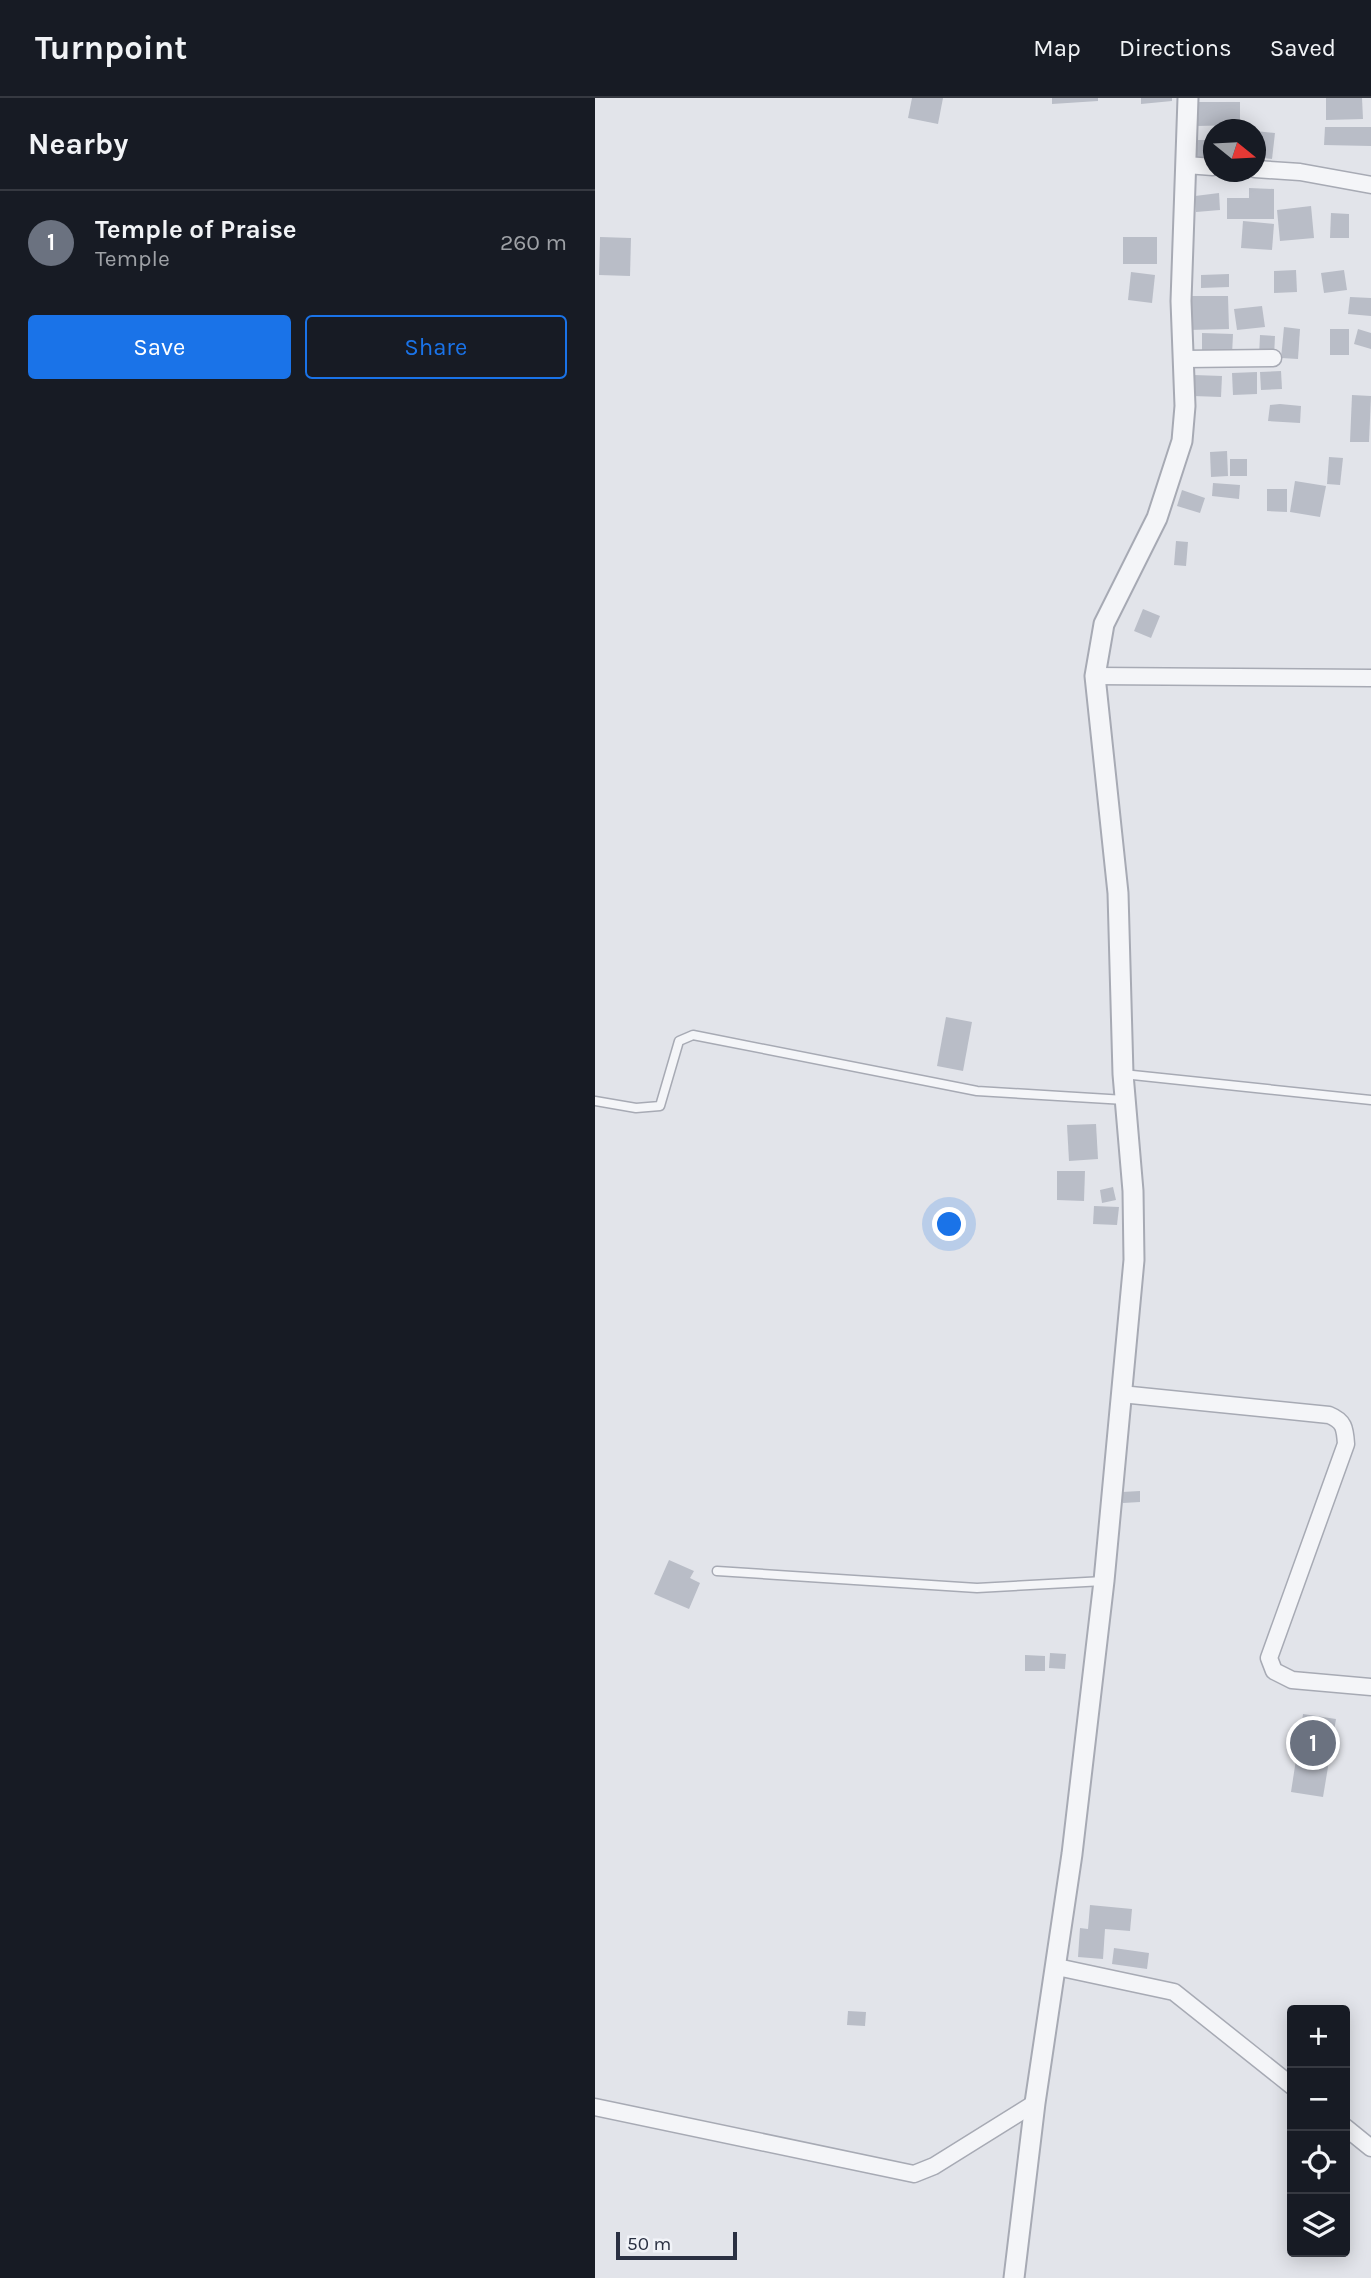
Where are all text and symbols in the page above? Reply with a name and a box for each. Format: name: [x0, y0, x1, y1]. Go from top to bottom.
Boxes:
text: Turnpoint: [35, 29, 187, 67]
text: Map: [1033, 34, 1081, 62]
text: Directions: [1119, 34, 1232, 62]
text: Saved: [1270, 34, 1336, 62]
north arrow: [1203, 119, 1266, 182]
text: Nearby: [28, 126, 128, 162]
text: Temple of Praise: [95, 214, 297, 245]
text: 1: [47, 229, 55, 256]
text: 260 m: [500, 229, 567, 256]
text: Temple: [95, 245, 170, 272]
button: Save: [28, 315, 291, 379]
button: Share: [305, 315, 567, 379]
your location: [932, 1207, 966, 1241]
pin: 1: [1290, 1717, 1336, 1769]
map controls: [1287, 2005, 1350, 2257]
button: +: [1287, 2005, 1350, 2068]
button: −: [1287, 2068, 1350, 2131]
button: locate: [1287, 2131, 1350, 2194]
button: layers: [1287, 2194, 1350, 2257]
scale bar: [616, 2229, 737, 2261]
text: 50 m: [627, 2233, 671, 2255]

